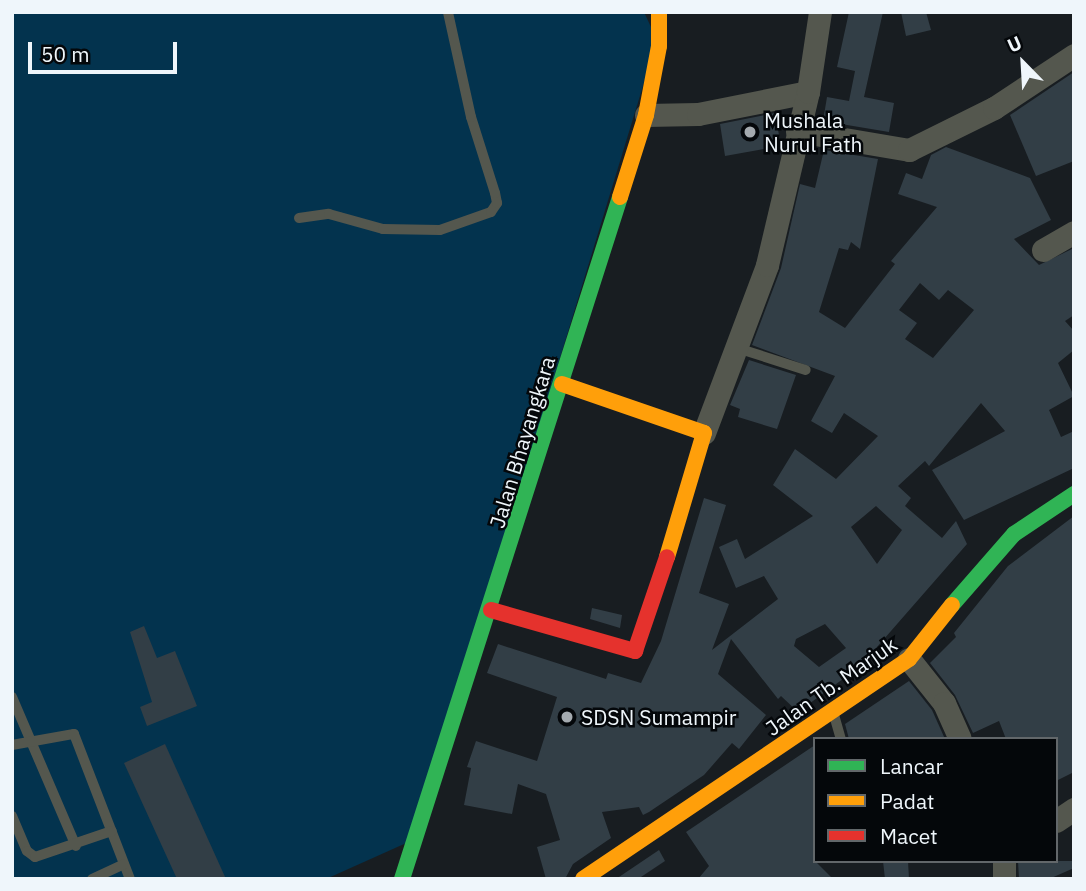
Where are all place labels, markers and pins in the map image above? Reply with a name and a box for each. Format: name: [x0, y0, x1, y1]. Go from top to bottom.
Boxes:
place label: Mushala Nurul Fath: [764, 107, 862, 157]
marker: Mushala Nurul Fath: [742, 124, 758, 140]
place label: SDSN Sumampir: [581, 704, 736, 730]
marker: SDSN Sumampir: [559, 709, 575, 725]

